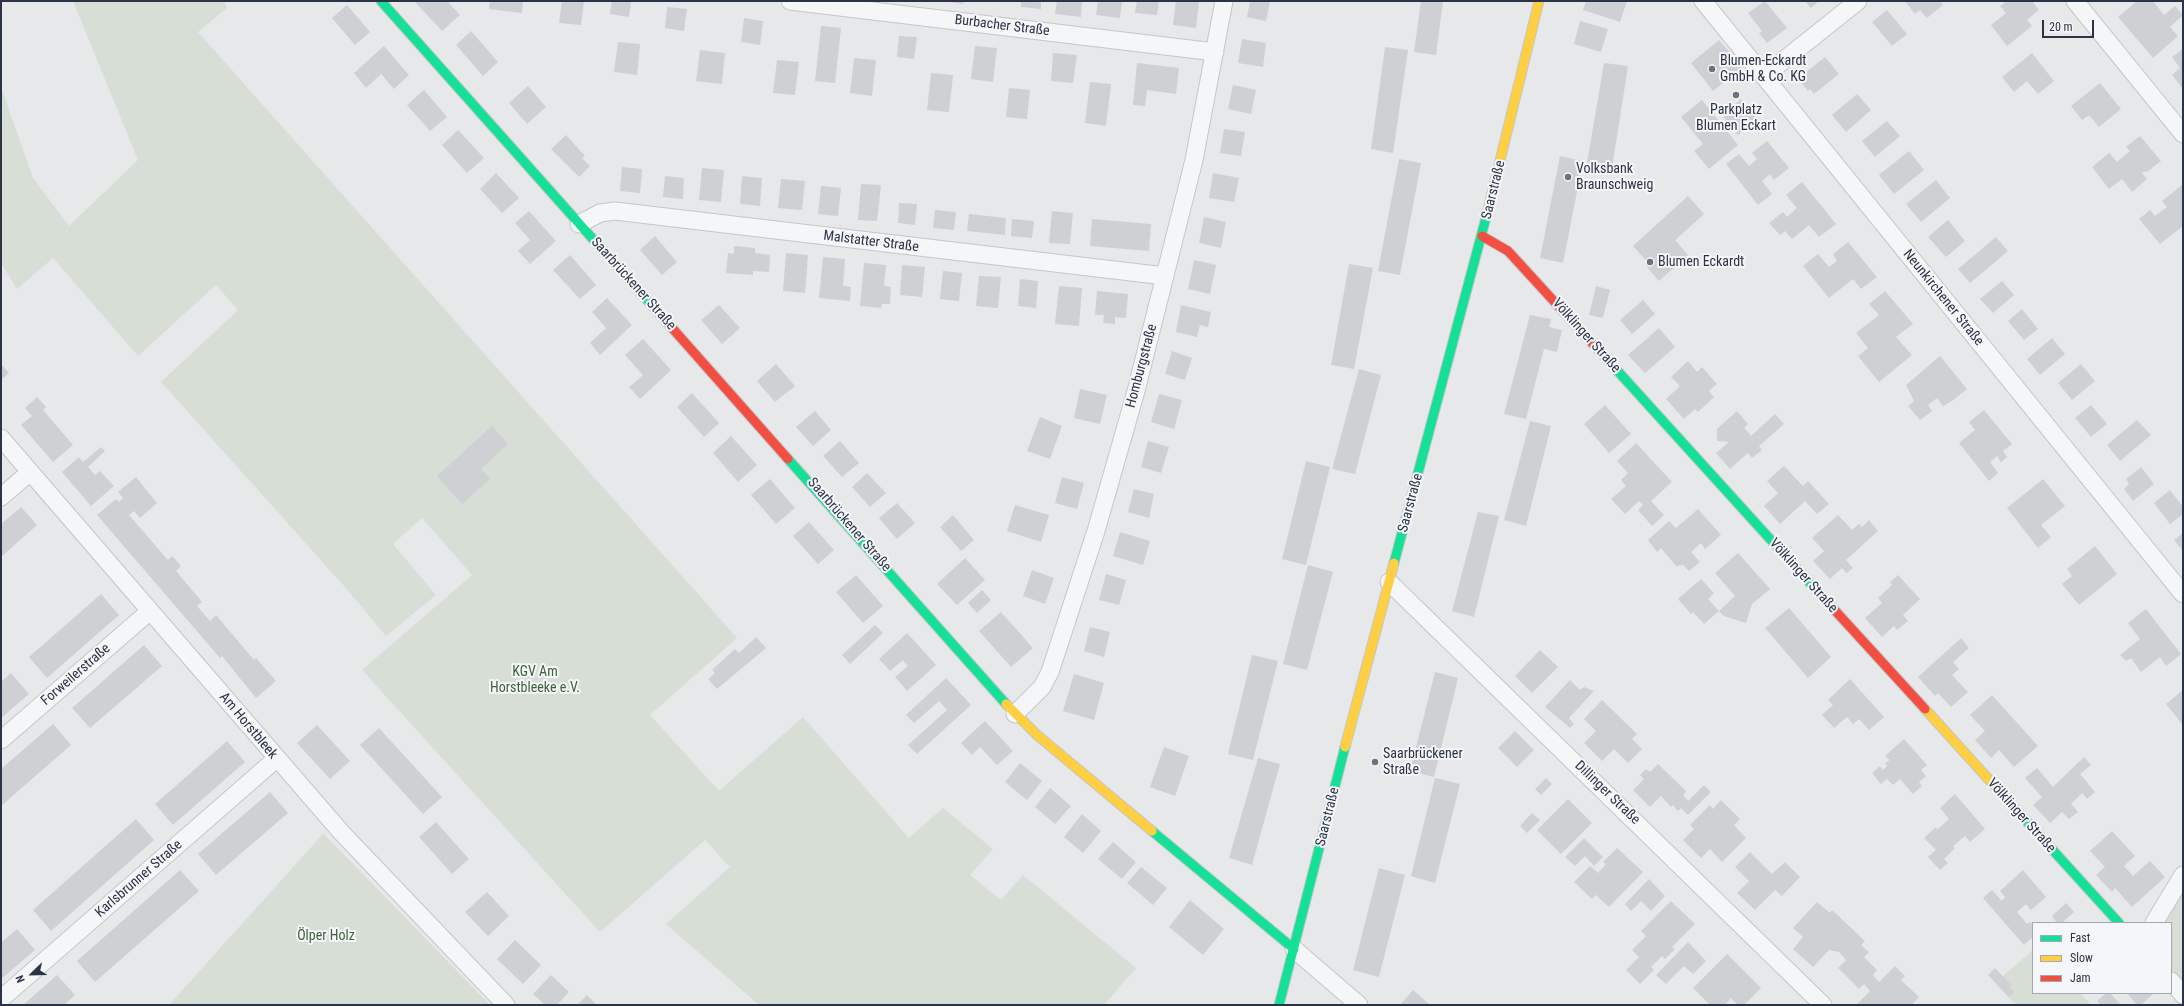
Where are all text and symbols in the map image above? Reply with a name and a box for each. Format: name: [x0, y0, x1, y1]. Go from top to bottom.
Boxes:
street label: Burbacher Straße: [954, 12, 1050, 40]
scale bar: [2044, 12, 2096, 38]
text: 20 m: [2049, 20, 2073, 34]
place label: Blumen-Eckardt GmbH & Co. KG: [1720, 53, 1807, 86]
marker: Blumen-Eckardt GmbH & Co. KG: [1707, 64, 1717, 74]
marker: Parkplatz Blumen Eckart: [1731, 90, 1741, 100]
place label: Parkplatz Blumen Eckart: [1696, 102, 1776, 134]
street label: Saarstraße: [1479, 159, 1509, 221]
place label: Volksbank Braunschweig: [1576, 161, 1653, 194]
marker: Volksbank Braunschweig: [1563, 172, 1573, 182]
street label: Malstatter Straße: [822, 228, 920, 256]
street label: Saarbrückener Straße: [587, 234, 679, 334]
street label: Neunkirchener Straße: [1899, 246, 1987, 350]
place label: Blumen Eckardt: [1658, 254, 1744, 270]
marker: Blumen Eckardt: [1645, 257, 1655, 267]
street label: Völklinger Straße: [1548, 295, 1624, 377]
street label: Homburgstraße: [1123, 322, 1161, 410]
street label: Saarstraße: [1395, 472, 1427, 534]
street label: Saarbrückener Straße: [804, 475, 894, 575]
street label: Völklinger Straße: [1765, 535, 1841, 617]
street label: Forweilerstraße: [38, 640, 114, 710]
park label: KGV Am Horstbleeke e.V.: [490, 664, 580, 696]
street label: Am Horstbleek: [215, 689, 281, 763]
place label: Saarbrückener Straße: [1383, 746, 1463, 778]
marker: Saarbrückener Straße: [1370, 757, 1380, 767]
street label: Dillinger Straße: [1571, 758, 1643, 828]
street label: Völklinger Straße: [1983, 775, 2059, 857]
street label: Saarstraße: [1313, 786, 1343, 848]
street label: Karlsbrunner Straße: [92, 837, 186, 921]
legend: [2032, 922, 2172, 994]
park label: Ölper Holz: [297, 928, 355, 944]
text: Fast: [2070, 931, 2090, 945]
text: Slow: [2070, 951, 2093, 965]
north arrow: [12, 954, 52, 994]
text: Jam: [2070, 971, 2091, 985]
text: N: [13, 973, 28, 985]

